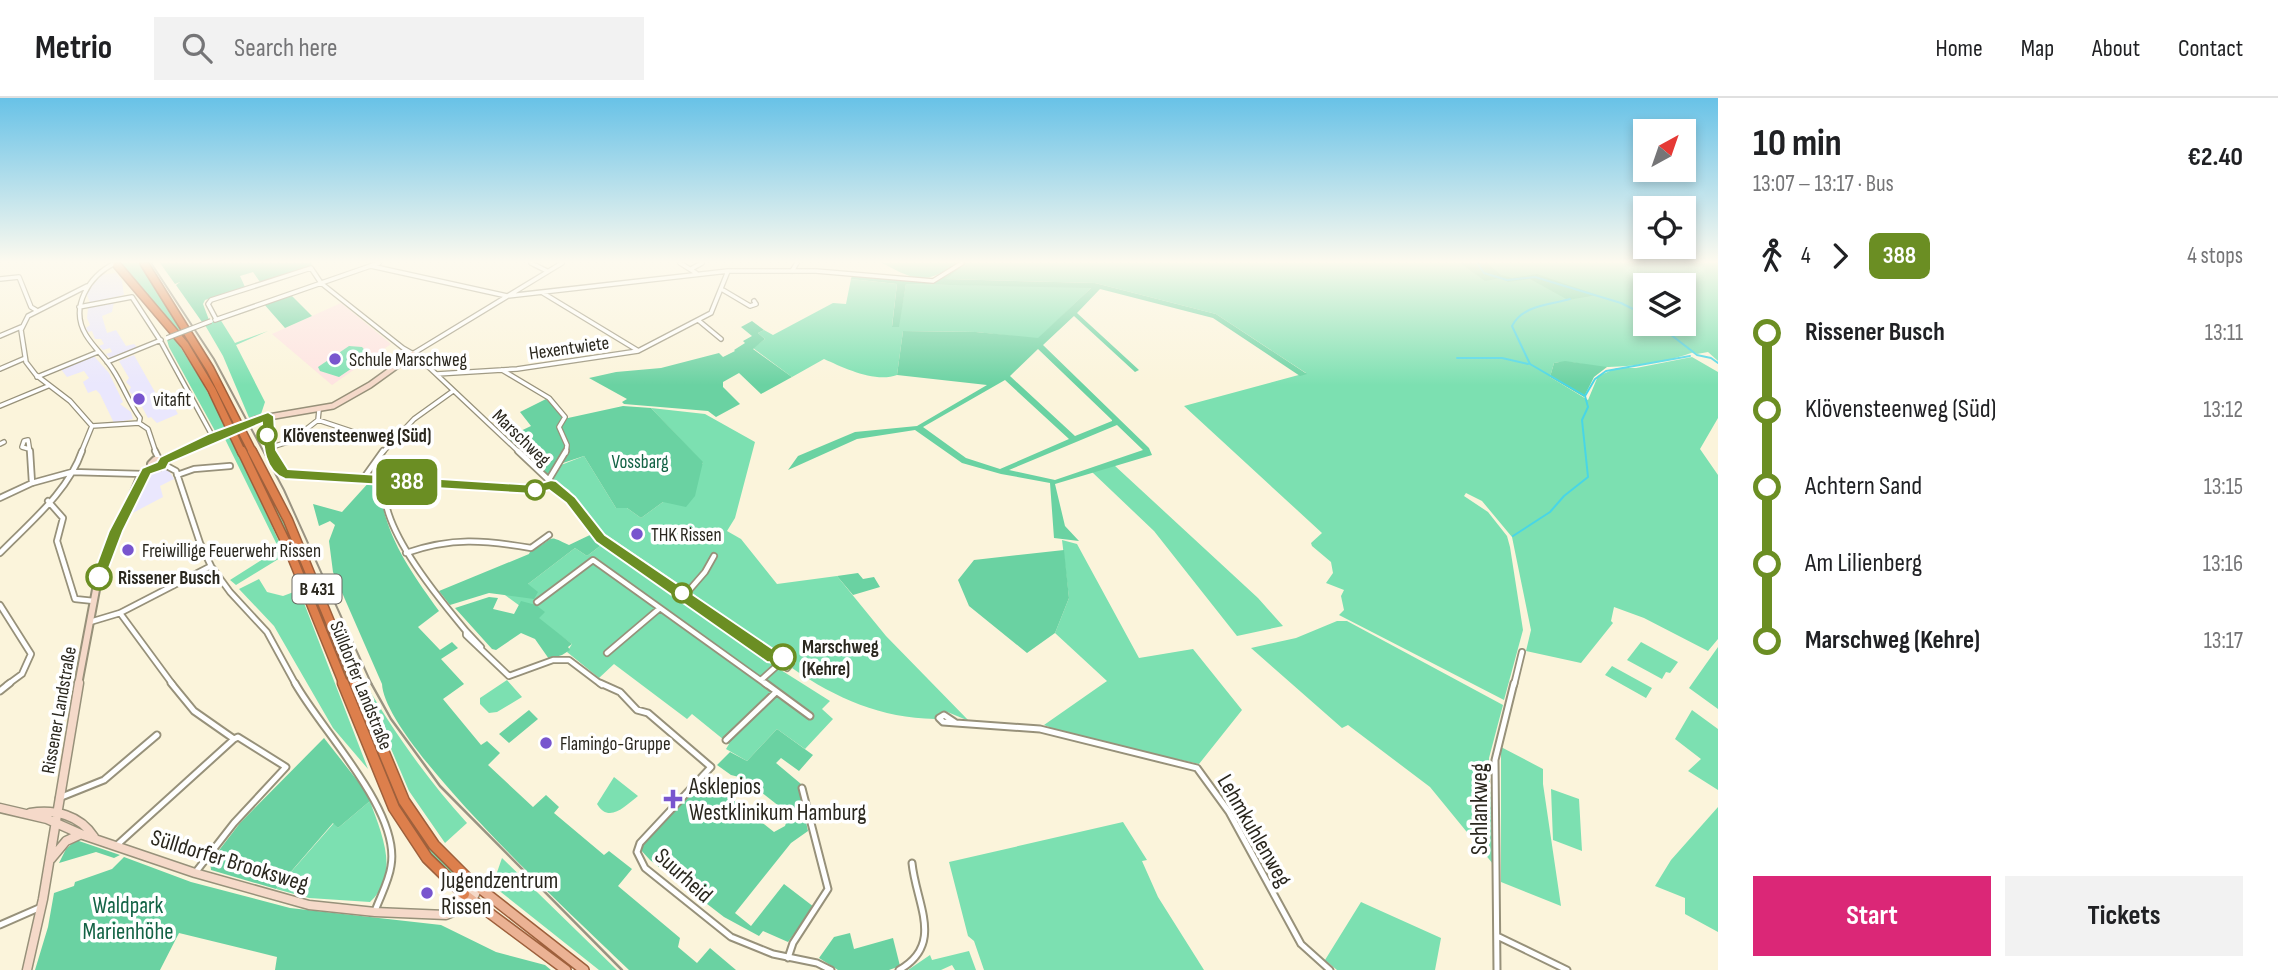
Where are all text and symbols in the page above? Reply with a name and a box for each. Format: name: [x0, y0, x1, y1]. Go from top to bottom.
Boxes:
search box: [154, 17, 644, 80]
text: Metrio: [35, 28, 112, 68]
icon: search: [178, 29, 216, 67]
text: Search here: [234, 33, 337, 64]
text: Home: [1935, 34, 1983, 63]
text: Map: [2021, 34, 2054, 63]
text: About: [2092, 34, 2140, 63]
text: Contact: [2178, 34, 2243, 63]
north arrow: [1633, 119, 1696, 182]
map controls: [1633, 119, 1696, 336]
text: 10 min: [1753, 121, 1842, 166]
text: €2.40: [2187, 142, 2243, 173]
text: 13:07 – 13:17 · Bus: [1753, 170, 1894, 198]
button: locate: [1633, 196, 1696, 259]
icon: walk: [1753, 237, 1791, 275]
icon: forward: [1821, 237, 1859, 275]
text: 388: [1883, 241, 1916, 270]
text: 4: [1801, 242, 1811, 270]
text: 4 stops: [2187, 242, 2243, 270]
button: layers: [1633, 273, 1696, 336]
text: Rissener Busch: [1805, 317, 1945, 348]
text: 13:11: [2205, 319, 2243, 347]
street label: Hexentwiete: [528, 331, 611, 365]
place label: Schule Marschweg: [349, 349, 468, 372]
marker: Schule Marschweg: [327, 351, 343, 367]
place label: vitafit: [153, 389, 191, 412]
marker: vitafit: [131, 391, 147, 407]
text: Klövensteenweg (Süd): [1805, 394, 1996, 425]
text: 13:12: [2203, 396, 2243, 424]
street label: Marschweg: [487, 405, 555, 472]
marker: Klövensteenweg (Süd): [257, 425, 277, 445]
place label: Klövensteenweg (Süd): [283, 425, 432, 448]
park label: Vossbarg: [612, 451, 669, 474]
line badge: 388: [367, 459, 447, 505]
text: 388: [390, 467, 424, 496]
text: Achtern Sand: [1805, 471, 1922, 502]
text: 13:15: [2204, 473, 2243, 501]
unlabelled marker: [525, 480, 545, 500]
place label: THK Rissen: [651, 524, 722, 547]
marker: THK Rissen: [629, 526, 645, 542]
place label: Freiwillige Feuerwehr Rissen: [142, 540, 321, 563]
marker: Freiwillige Feuerwehr Rissen: [120, 542, 136, 558]
text: Am Lilienberg: [1805, 548, 1922, 579]
text: 13:16: [2203, 550, 2243, 578]
marker: Rissener Busch: [86, 564, 112, 590]
place label: Rissener Busch: [118, 567, 220, 590]
road number: B 431: [292, 574, 342, 603]
unlabelled marker: [672, 583, 692, 603]
street label: Sülldorfer Landstraße: [324, 618, 397, 753]
text: Marschweg (Kehre): [1805, 625, 1980, 656]
text: 13:17: [2204, 627, 2243, 655]
place label: Marschweg (Kehre): [802, 636, 879, 681]
marker: Marschweg (Kehre): [770, 644, 796, 670]
street label: Rissener Landstraße: [37, 645, 82, 776]
place label: Flamingo-Gruppe: [560, 733, 671, 756]
marker: Flamingo-Gruppe: [538, 735, 554, 751]
street label: Schlankweg: [1466, 763, 1494, 855]
street label: Lehmkuhlenweg: [1211, 769, 1298, 892]
place label: Asklepios Westklinikum Hamburg: [688, 773, 867, 827]
marker: Asklepios Westklinikum Hamburg: [663, 789, 683, 809]
street label: Sülldorfer Brooksweg: [148, 824, 312, 898]
street label: Suurheid: [648, 842, 718, 909]
place label: Jugendzentrum Rissen: [440, 867, 558, 921]
button: Start: [1753, 876, 1991, 956]
button: Tickets: [2005, 876, 2243, 956]
marker: Jugendzentrum Rissen: [419, 885, 435, 901]
park label: Waldpark Marienhöhe: [83, 892, 173, 946]

